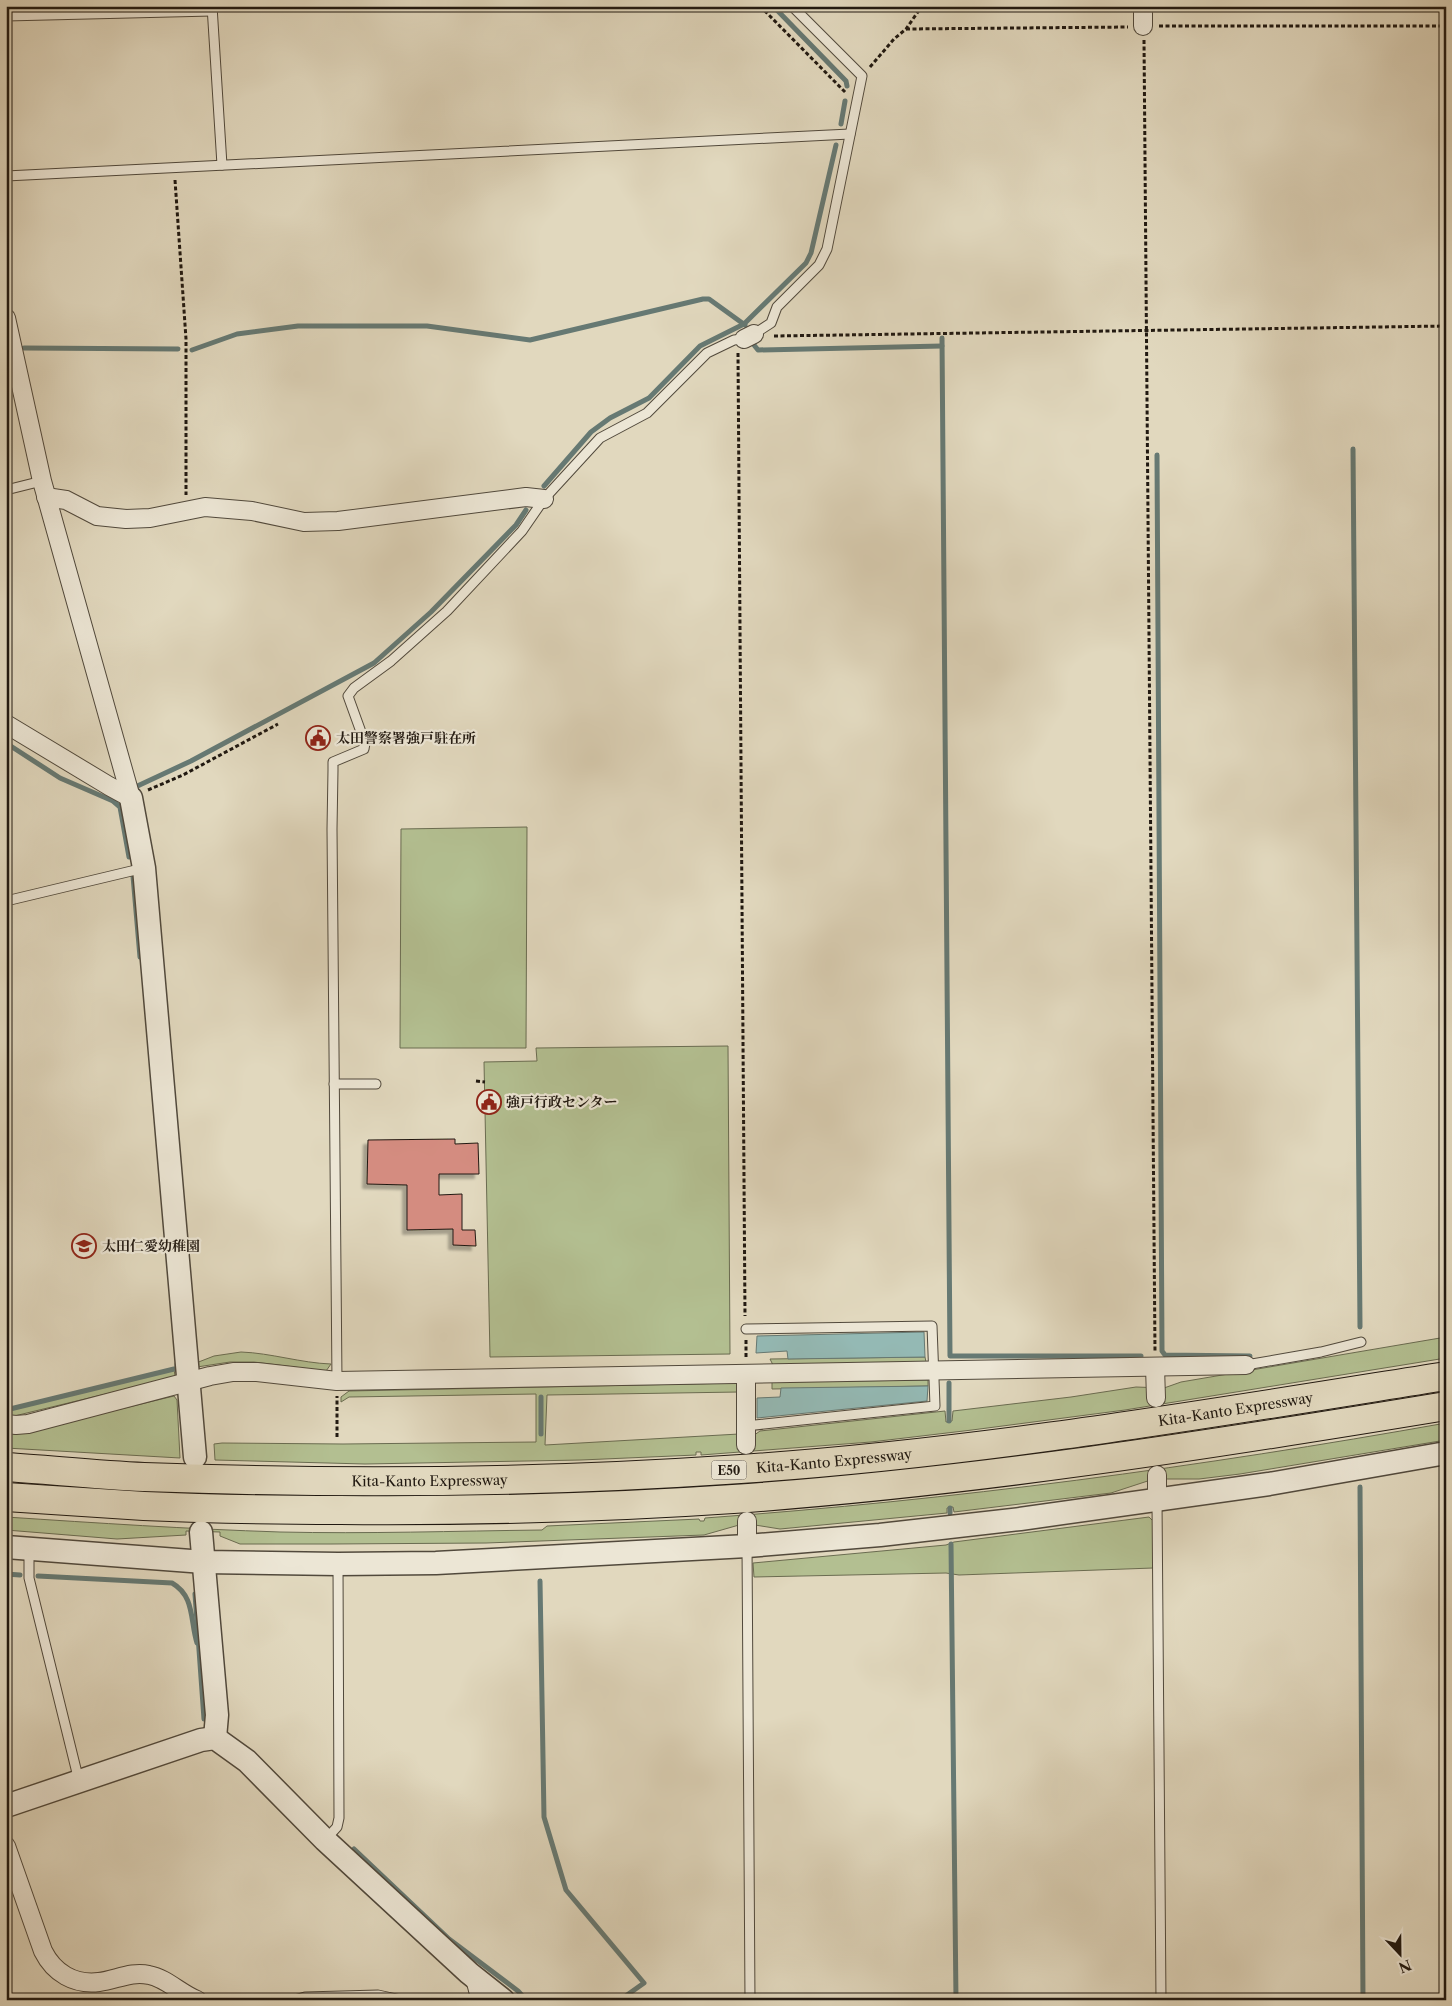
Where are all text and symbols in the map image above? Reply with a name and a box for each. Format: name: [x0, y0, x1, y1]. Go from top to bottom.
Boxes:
public building icon: 太田警察署強戸駐在所: [305, 725, 331, 751]
place label: 太田警察署強戸駐在所: [336, 729, 476, 747]
public building icon: 強戸行政センター: [476, 1089, 502, 1115]
place label: 強戸行政センター: [506, 1093, 617, 1111]
school or university icon: 太田仁愛幼稚園: [71, 1233, 97, 1259]
place label: 太田仁愛幼稚園: [102, 1237, 200, 1255]
street label: Kita-Kanto Expressway: [1157, 1388, 1314, 1430]
street label: Kita-Kanto Expressway: [755, 1445, 913, 1477]
road number: E50: [712, 1460, 746, 1480]
street label: Kita-Kanto Expressway: [351, 1471, 508, 1490]
north arrow: [1374, 1928, 1424, 1978]
text: N: [1396, 1955, 1414, 1977]

